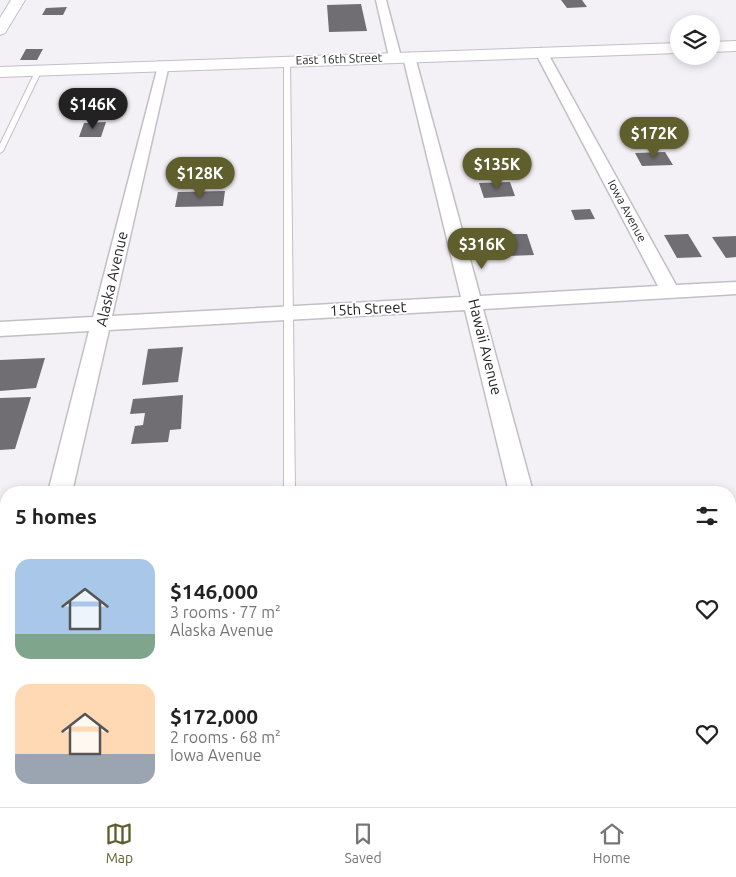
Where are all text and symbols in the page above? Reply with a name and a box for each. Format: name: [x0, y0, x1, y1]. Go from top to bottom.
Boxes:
map controls: [670, 15, 720, 65]
button: layers: [670, 15, 720, 65]
street label: East 16th Street: [295, 50, 383, 67]
pin: $146K: [58, 88, 128, 130]
text: $146K: [70, 95, 116, 113]
pin: $172K: [619, 116, 689, 159]
text: $172K: [631, 124, 677, 142]
pin: $135K: [462, 148, 532, 190]
text: $135K: [474, 155, 520, 173]
pin: $128K: [165, 156, 235, 199]
text: $128K: [177, 164, 223, 182]
street label: Iowa Avenue: [606, 177, 649, 244]
pin: $316K: [447, 228, 517, 270]
street label: Alaska Avenue: [92, 230, 131, 328]
text: $316K: [459, 235, 505, 253]
street label: Hawaii Avenue: [465, 297, 506, 397]
street label: 15th Street: [329, 298, 407, 319]
icon: filters: [693, 502, 721, 530]
text: 5 homes: [15, 504, 97, 528]
icon: home: [55, 579, 115, 639]
text: $146,000: [170, 579, 258, 603]
icon: heart: [693, 595, 721, 623]
text: 3 rooms · 77 m²: [170, 603, 281, 621]
text: Alaska Avenue: [170, 621, 274, 639]
icon: home: [55, 704, 115, 764]
text: $172,000: [170, 704, 258, 728]
icon: heart: [693, 720, 721, 748]
text: 2 rooms · 68 m²: [170, 728, 281, 746]
text: Iowa Avenue: [170, 746, 262, 764]
tab: Map: [105, 820, 133, 866]
tab: Saved: [344, 820, 382, 866]
tab: Home: [593, 820, 630, 866]

